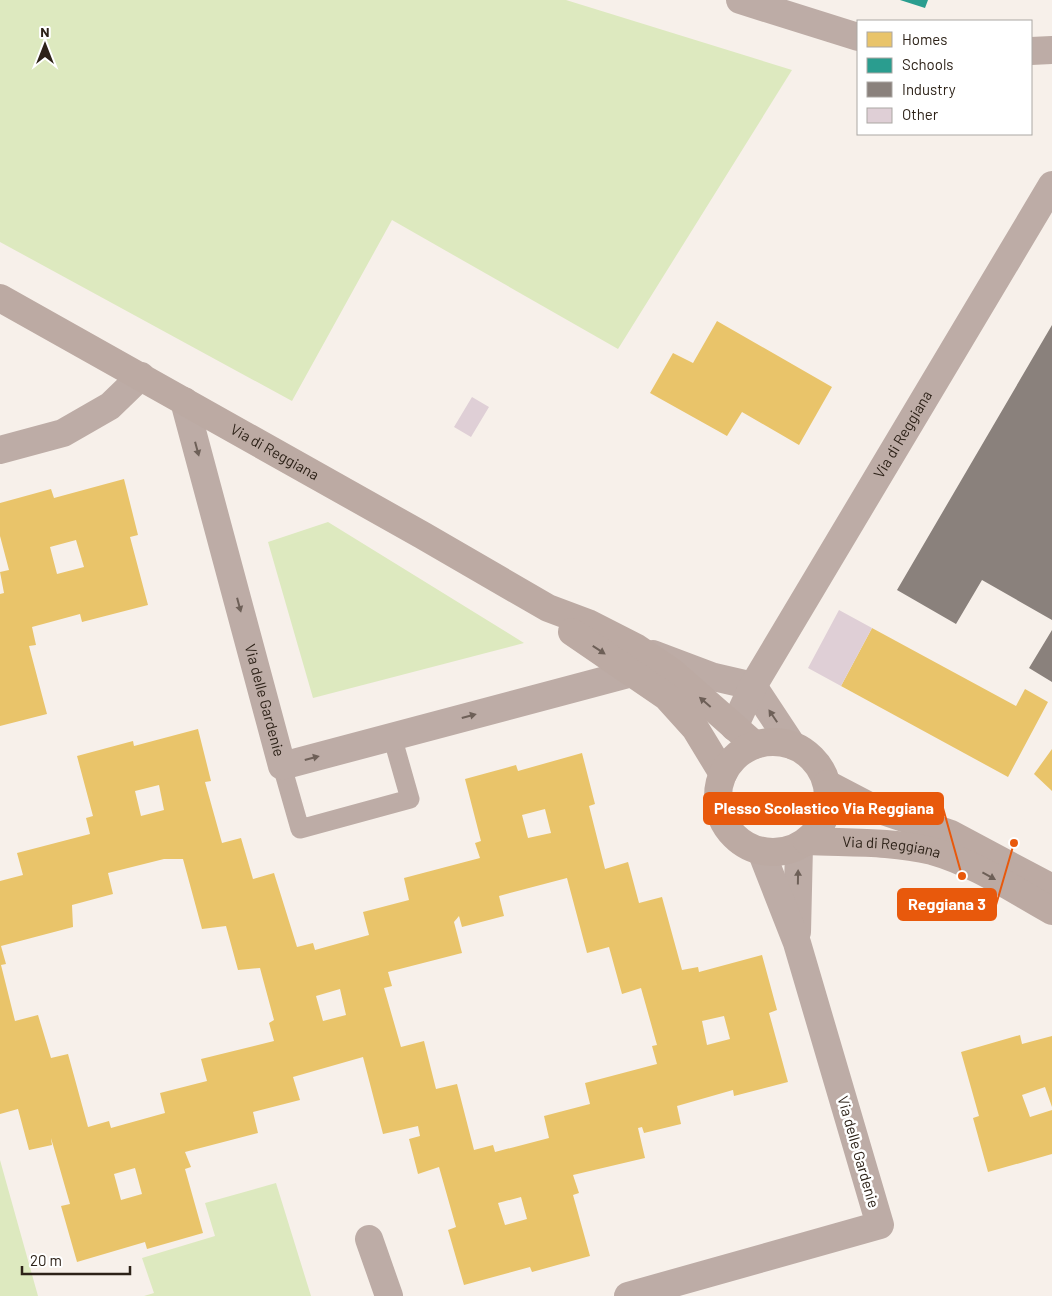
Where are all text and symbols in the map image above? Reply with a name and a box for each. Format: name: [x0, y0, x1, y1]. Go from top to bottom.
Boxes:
north arrow: [20, 20, 70, 70]
legend: [857, 20, 1032, 135]
text: N: [40, 23, 50, 40]
text: Homes: [902, 30, 947, 48]
text: Schools: [902, 55, 954, 73]
text: Industry: [902, 80, 956, 98]
text: Other: [902, 105, 939, 123]
street label: Via di Reggiana: [869, 387, 935, 481]
street label: Via di Reggiana: [228, 419, 323, 483]
one-way arrow: [193, 441, 201, 456]
one-way arrow: [235, 598, 243, 613]
street label: Via delle Gardenie: [242, 642, 289, 758]
one-way arrow: [593, 645, 606, 655]
one-way arrow: [700, 696, 712, 708]
one-way arrow: [768, 709, 777, 722]
one-way arrow: [462, 711, 477, 719]
one-way arrow: [305, 753, 320, 761]
callout: Plesso Scolastico Via Reggiana: [704, 793, 943, 824]
text: Plesso Scolastico Via Reggiana: [714, 798, 934, 817]
street label: Via di Reggiana: [842, 832, 943, 861]
one-way arrow: [794, 869, 802, 885]
one-way arrow: [982, 872, 996, 881]
callout: Reggiana 3: [898, 889, 996, 920]
text: Reggiana 3: [908, 894, 986, 913]
street label: Via delle Gardenie: [834, 1094, 884, 1210]
scale bar: [22, 1244, 130, 1276]
text: 20 m: [30, 1251, 62, 1269]

